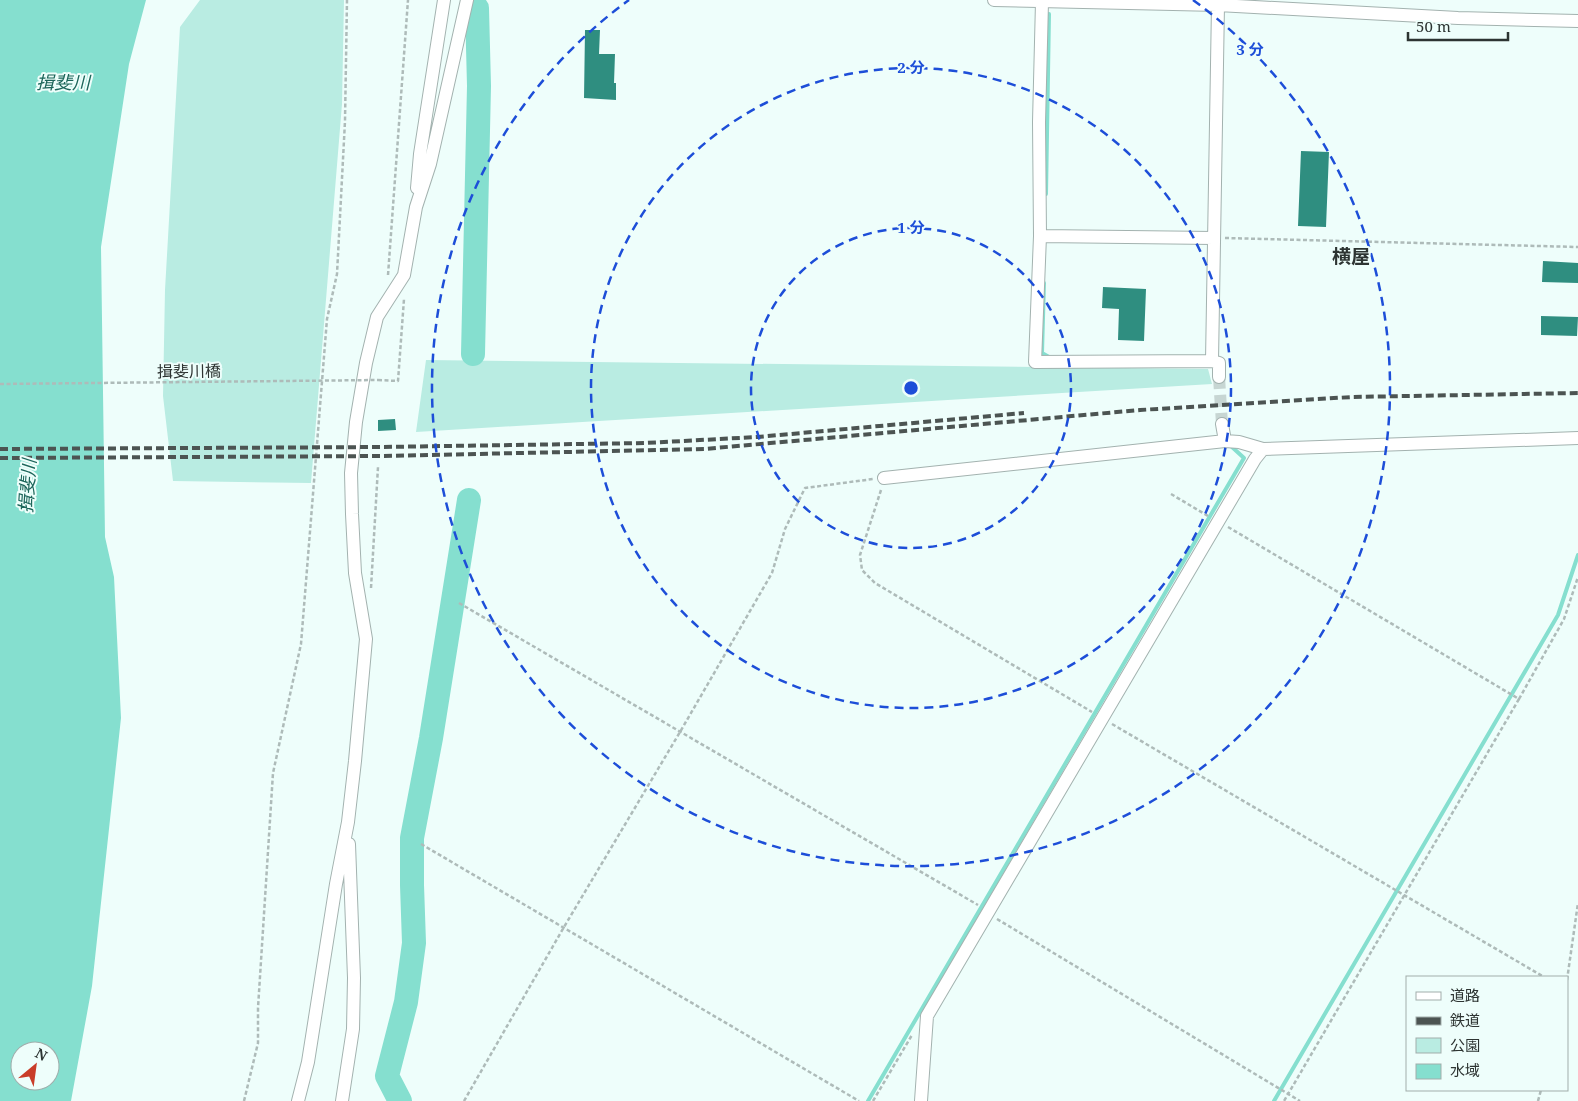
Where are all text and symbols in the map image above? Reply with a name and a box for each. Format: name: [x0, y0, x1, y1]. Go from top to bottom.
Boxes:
scale bar: [1408, 10, 1508, 42]
text: 50 m: [1416, 16, 1451, 36]
text: 3 分: [1236, 39, 1264, 59]
text: 2 分: [897, 57, 925, 77]
water label: 揖斐川: [36, 70, 92, 94]
text: 1 分: [897, 217, 925, 237]
district label: 横屋: [1332, 243, 1370, 269]
street label: 揖斐川橋: [157, 359, 221, 383]
centre of rings: [902, 379, 920, 397]
water label: 揖斐川: [13, 456, 41, 514]
legend: [1406, 976, 1568, 1091]
text: 道路: [1450, 985, 1480, 1005]
text: 鉄道: [1450, 1010, 1480, 1030]
text: 公園: [1450, 1035, 1480, 1055]
north arrow: [10, 1041, 60, 1091]
text: N: [32, 1043, 51, 1065]
text: 水域: [1450, 1060, 1480, 1080]

